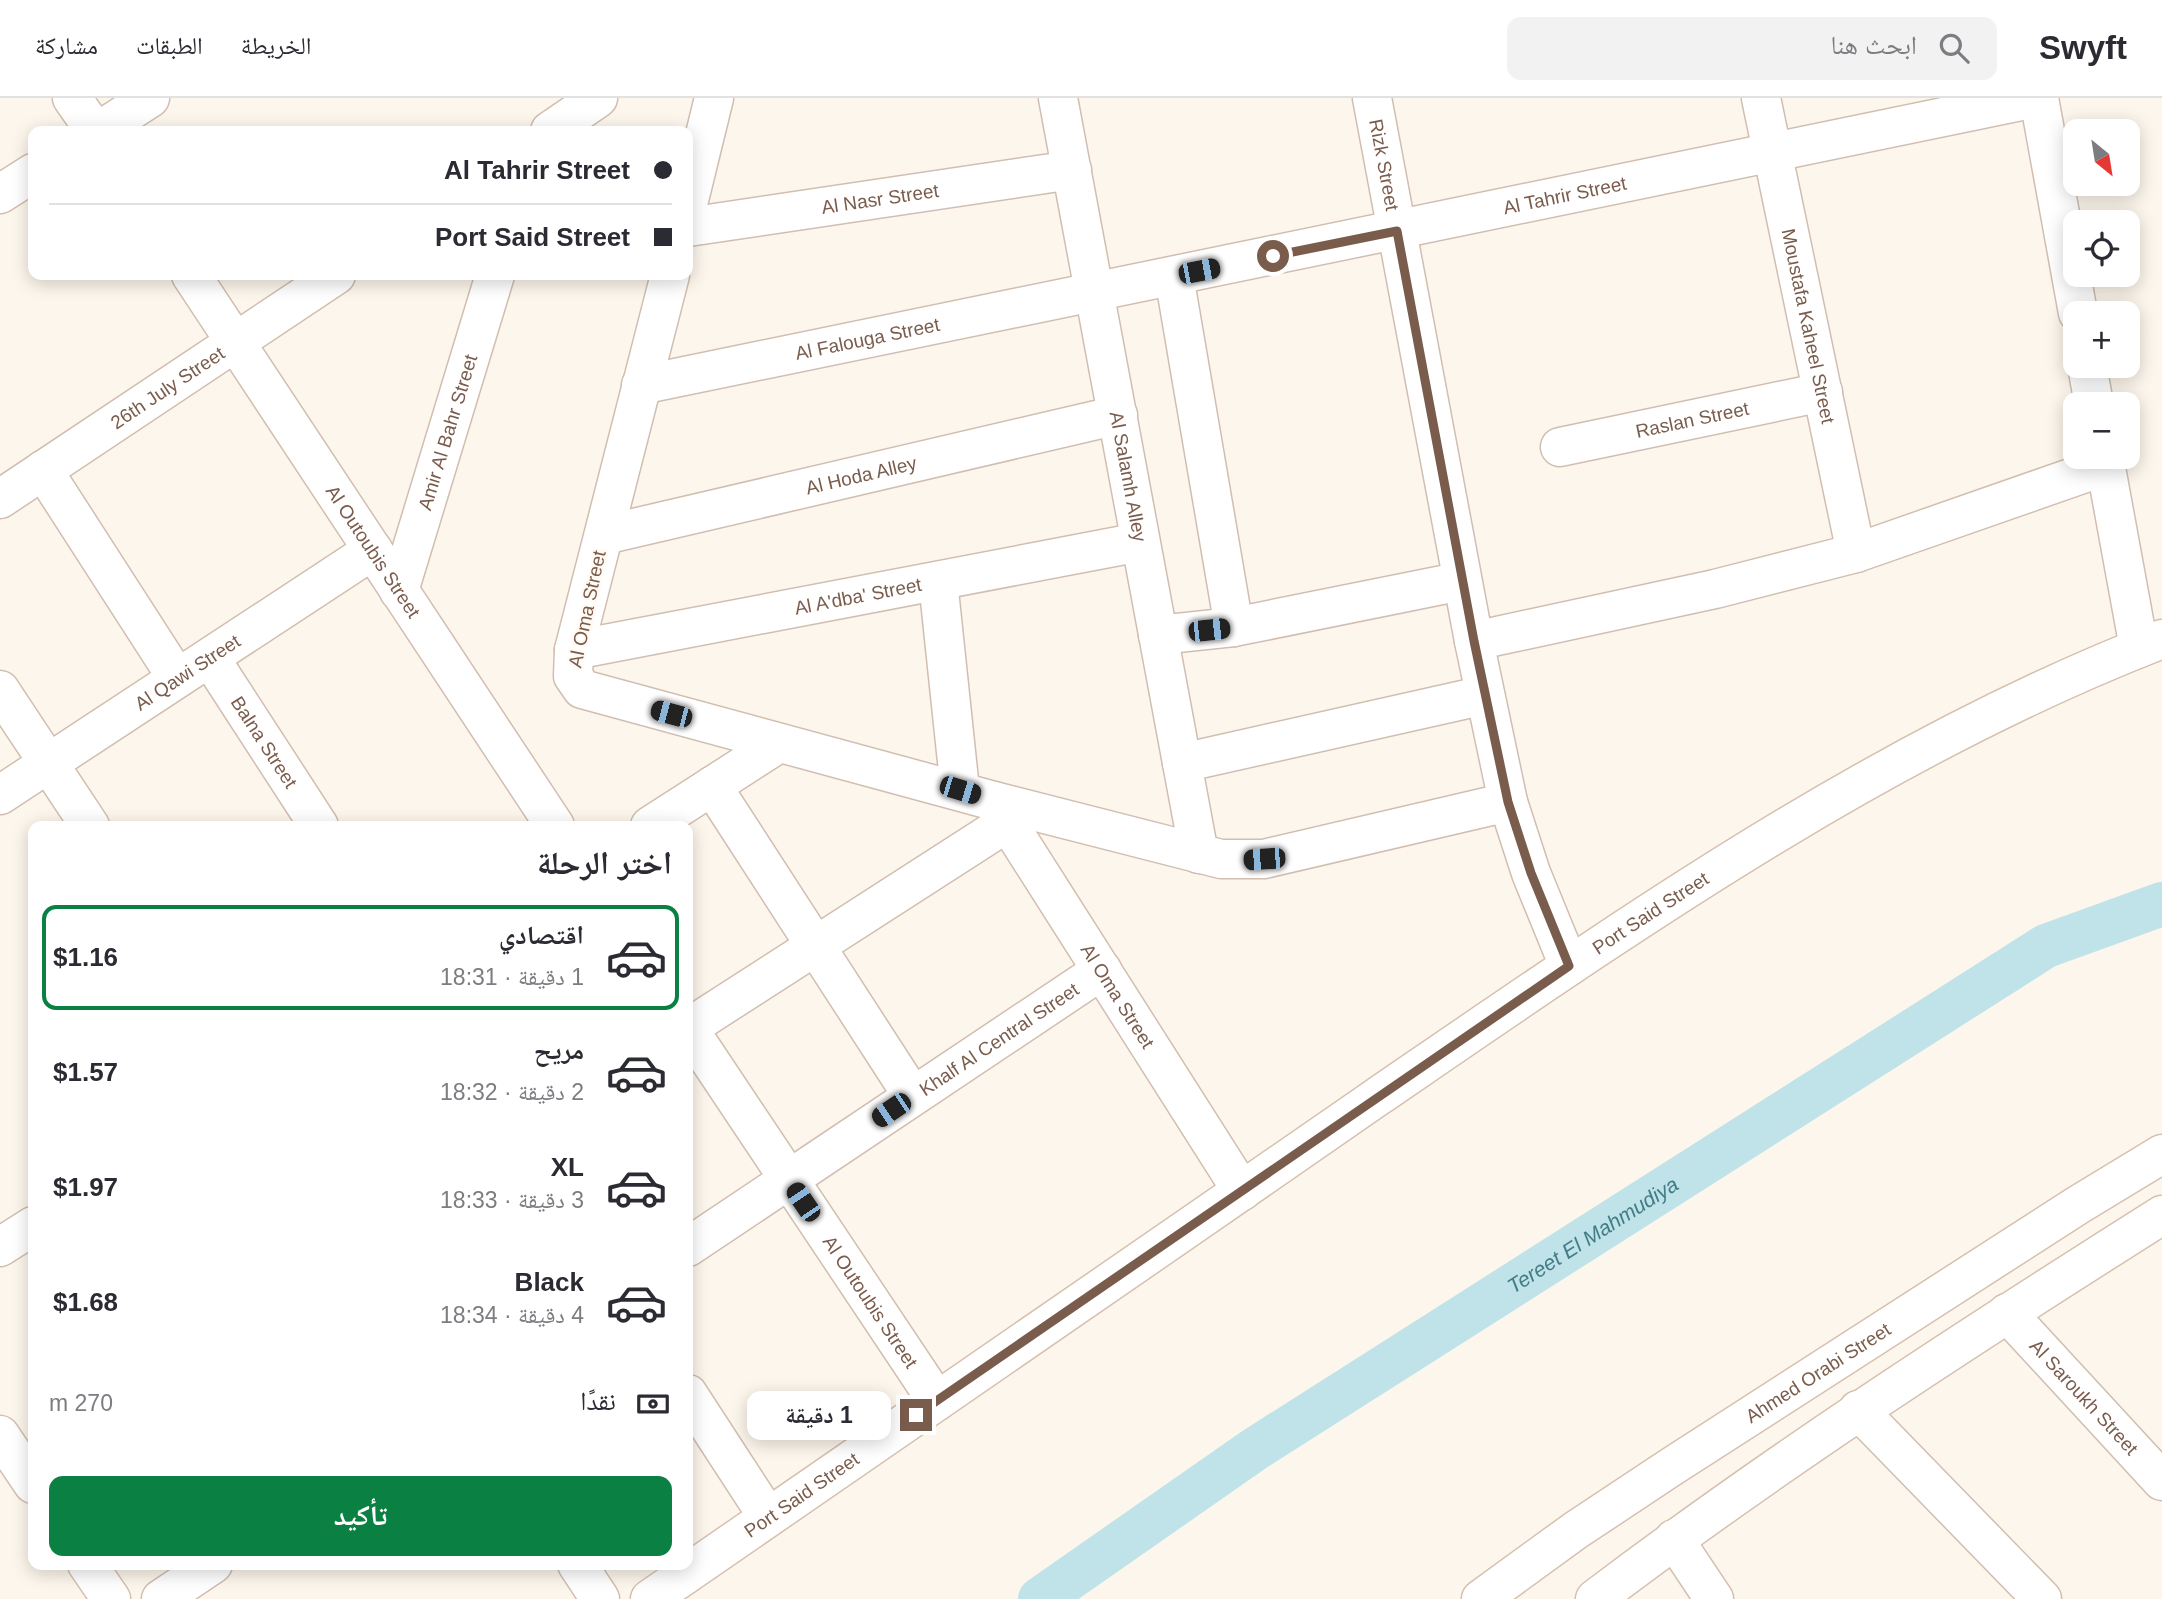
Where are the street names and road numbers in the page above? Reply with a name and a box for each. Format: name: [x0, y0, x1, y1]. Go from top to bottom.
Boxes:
street label: Rizk Street: [1366, 117, 1404, 213]
street label: Al Tahrir Street: [1501, 172, 1629, 218]
street label: Al Nasr Street: [820, 179, 941, 218]
street label: Moustafa Kaheel Street: [1778, 227, 1839, 426]
street label: Al Falouga Street: [793, 313, 942, 364]
street label: 26th July Street: [106, 342, 229, 433]
street label: Amir Al Bahr Street: [414, 351, 481, 513]
street label: Raslan Street: [1634, 397, 1751, 441]
street label: Al Salamh Alley: [1106, 410, 1151, 544]
street label: Al Hoda Alley: [804, 452, 919, 498]
street label: Al Outoubis Street: [322, 481, 425, 622]
street label: Al Oma Street: [564, 548, 610, 670]
street label: Al A'dba' Street: [793, 573, 924, 618]
street label: Al Qawi Street: [131, 629, 244, 714]
street label: Balna Street: [227, 692, 302, 792]
street label: Port Said Street: [1588, 867, 1713, 958]
street label: Al Oma Street: [1077, 940, 1159, 1053]
street label: Khalf Al Central Street: [915, 978, 1083, 1100]
street label: Al Outoubis Street: [819, 1232, 923, 1372]
street label: Ahmed Orabi Street: [1741, 1318, 1895, 1427]
street label: Al Saroukh Street: [2026, 1335, 2143, 1459]
street label: Port Said Street: [740, 1447, 863, 1541]

